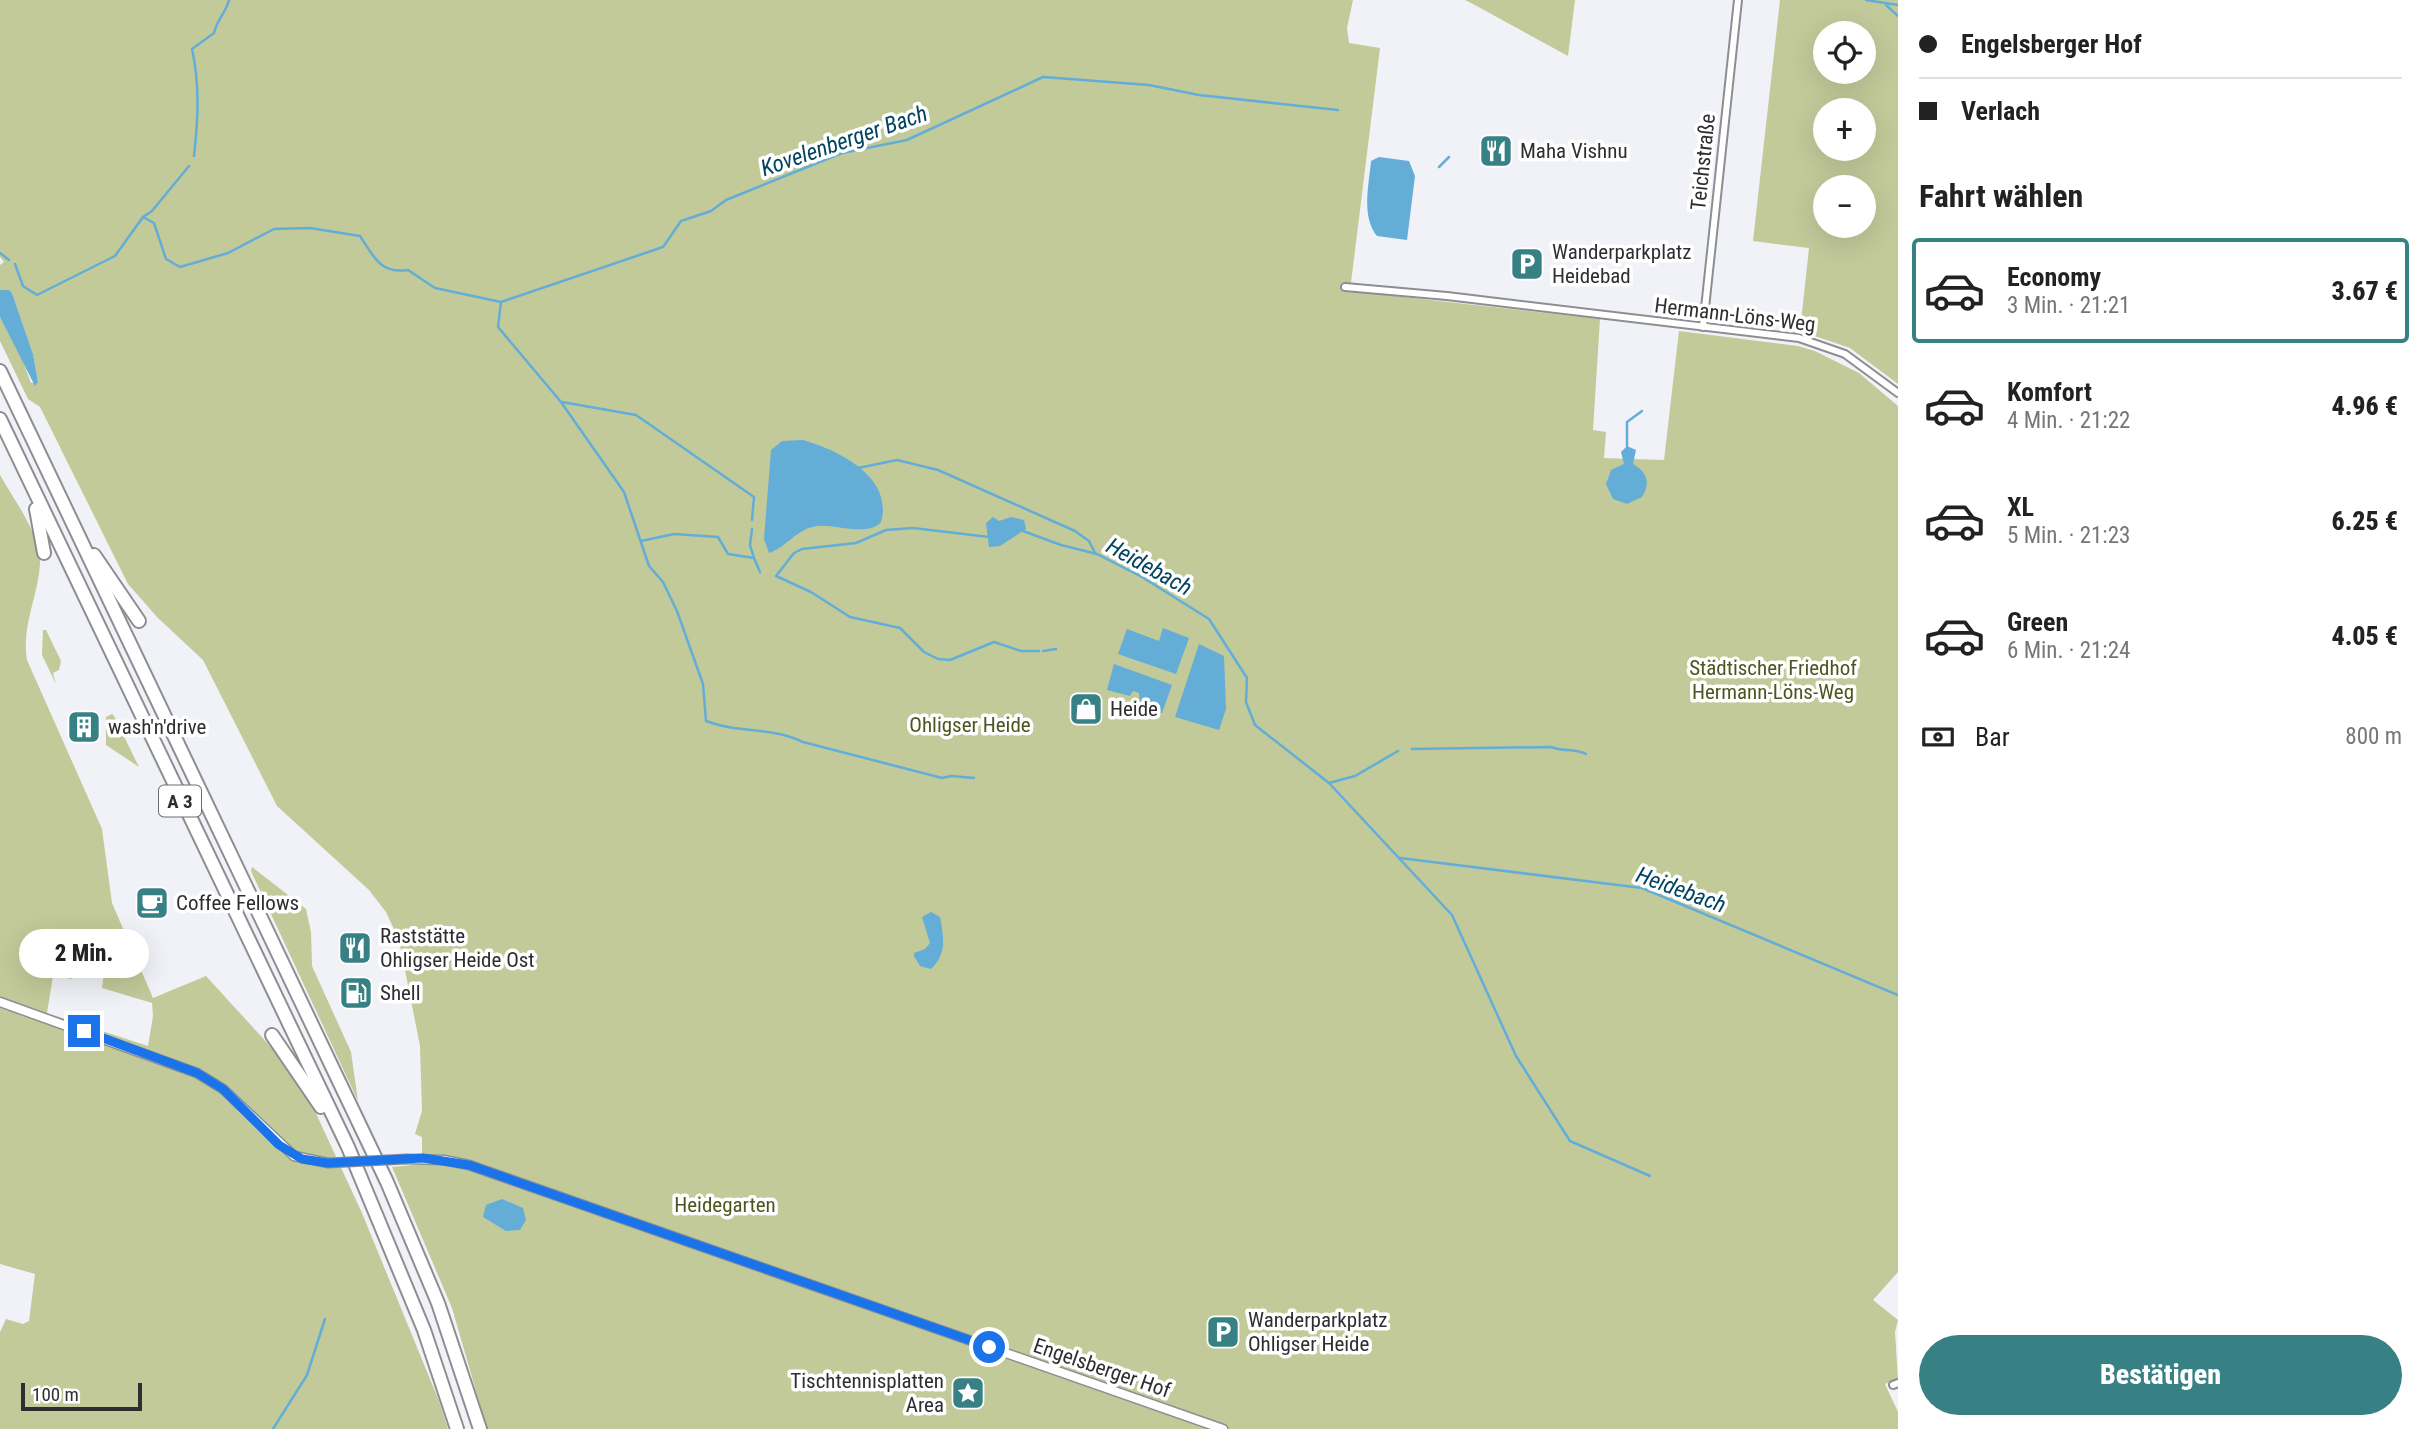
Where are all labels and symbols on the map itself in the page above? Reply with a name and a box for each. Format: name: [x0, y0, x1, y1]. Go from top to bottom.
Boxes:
water label: Kovelenberger Bach: [757, 100, 931, 182]
street label: Teichstraße: [1686, 112, 1720, 212]
restaurant icon: Maha Vishnu: [1477, 132, 1515, 170]
place label: Maha Vishnu: [1520, 139, 1628, 163]
place label: Wanderparkplatz Heidebad: [1552, 240, 1692, 288]
parking icon: Wanderparkplatz Heidebad: [1508, 245, 1546, 283]
street label: Hermann-Löns-Weg: [1653, 293, 1817, 337]
water label: Heidebach: [1101, 532, 1197, 602]
park label: Städtischer Friedhof Hermann-Löns-Weg: [1689, 656, 1857, 704]
shop icon: Heide: [1067, 690, 1105, 728]
place label: Heide: [1110, 697, 1158, 721]
building icon: wash'n'drive: [65, 708, 103, 746]
park label: Ohligser Heide: [909, 713, 1031, 737]
place label: wash'n'drive: [108, 715, 206, 739]
road number: A 3: [159, 786, 201, 816]
water label: Heidebach: [1632, 861, 1730, 919]
cafe icon: Coffee Fellows: [133, 884, 171, 922]
place label: Coffee Fellows: [176, 891, 299, 915]
place label: Raststätte Ohligser Heide Ost: [380, 924, 535, 972]
restaurant icon: Raststätte Ohligser Heide Ost: [336, 929, 374, 967]
callout: 2 Min.: [19, 930, 149, 978]
fuel station icon: Shell: [337, 974, 375, 1012]
place label: Shell: [380, 981, 421, 1005]
route end: [68, 1015, 100, 1047]
park label: Heidegarten: [674, 1193, 776, 1217]
place label: Wanderparkplatz Ohligser Heide: [1248, 1308, 1388, 1356]
parking icon: Wanderparkplatz Ohligser Heide: [1204, 1313, 1242, 1351]
route start: [973, 1331, 1005, 1363]
street label: Engelsberger Hof: [1030, 1333, 1174, 1403]
place label: Tischtennisplatten Area: [790, 1369, 944, 1417]
place icon: Tischtennisplatten Area: [949, 1374, 987, 1412]
scale bar: [21, 1380, 142, 1412]

